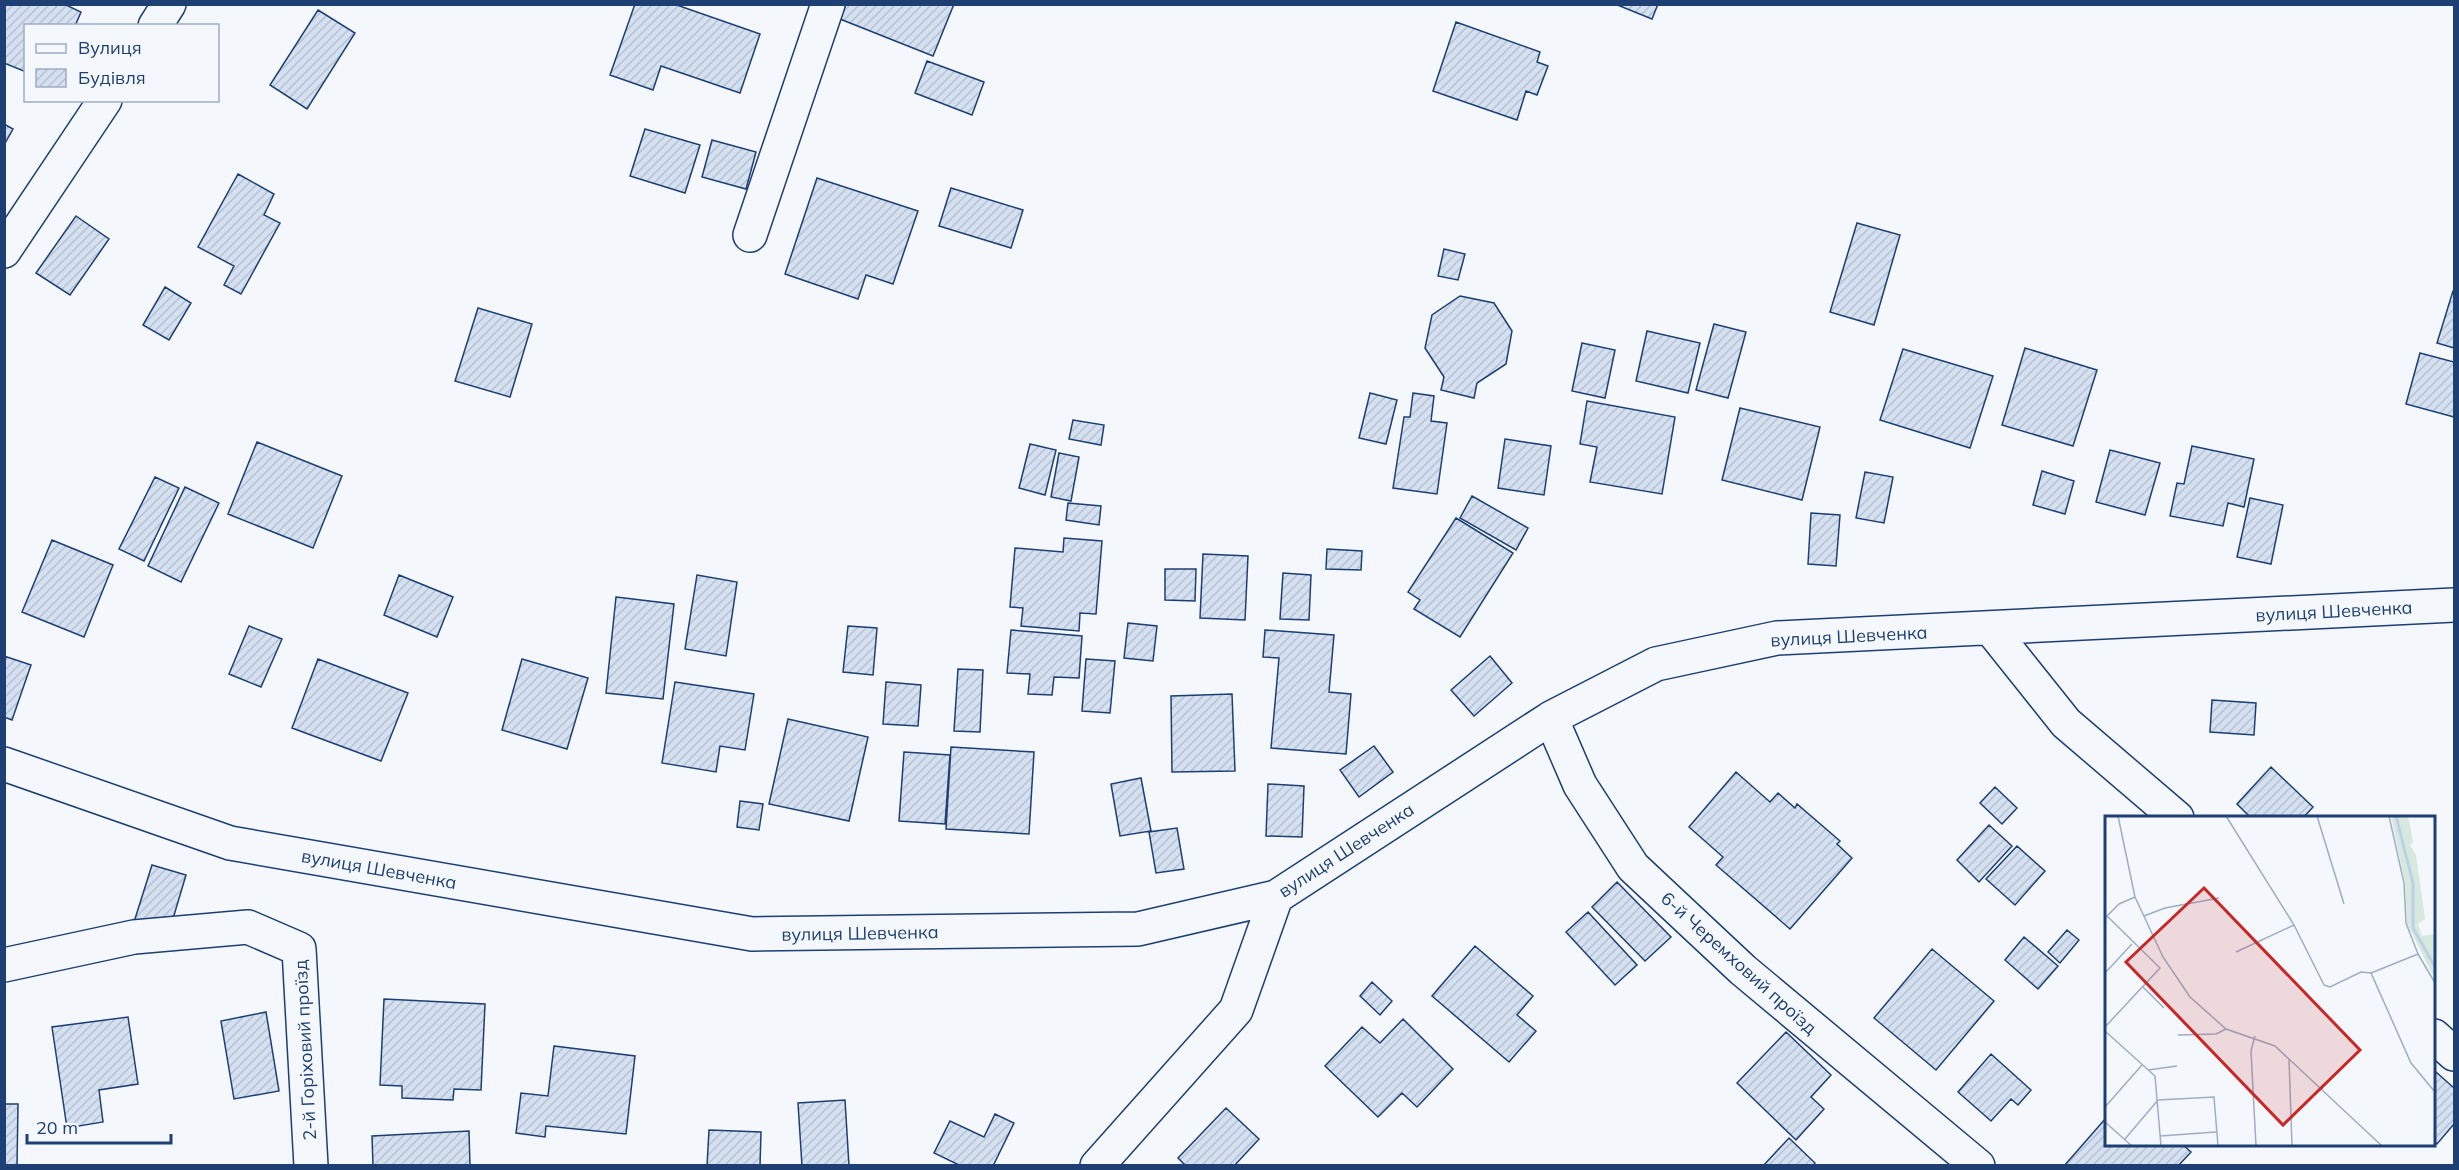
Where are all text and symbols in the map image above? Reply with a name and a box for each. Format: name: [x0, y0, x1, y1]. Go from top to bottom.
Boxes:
legend: [24, 24, 219, 102]
text: Вулиця: [78, 36, 142, 59]
text: Будівля: [78, 66, 146, 89]
street label: вулиця Шевченка: [2255, 595, 2413, 627]
street label: вулиця Шевченка: [1770, 620, 1928, 652]
street label: вулиця Шевченка: [1274, 798, 1418, 902]
inset map: [2105, 816, 2435, 1146]
street label: вулиця Шевченка: [300, 844, 458, 894]
street label: 6-й Черемховий проїзд: [1656, 887, 1822, 1039]
street label: вулиця Шевченка: [781, 920, 939, 946]
street label: 2-й Горіховий проїзд: [289, 959, 321, 1141]
scale bar: [27, 1107, 171, 1145]
text: 20 m: [36, 1116, 78, 1139]

